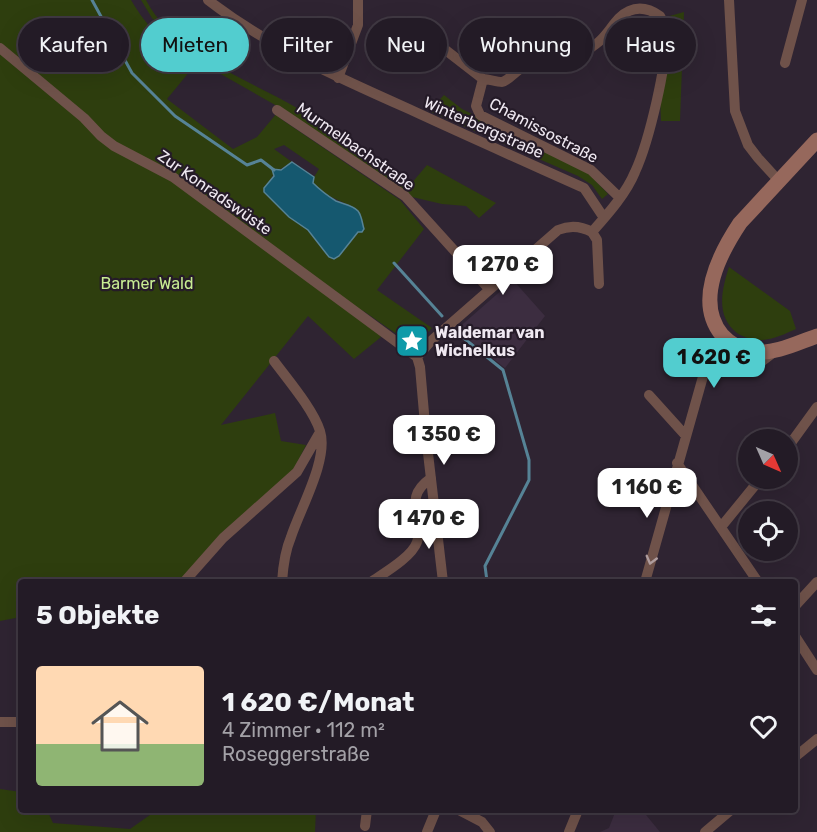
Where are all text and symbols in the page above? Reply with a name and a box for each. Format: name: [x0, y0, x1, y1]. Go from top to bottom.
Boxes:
chip: Kaufen: [18, 18, 129, 72]
chip: Mieten: [141, 18, 249, 72]
chip: Filter: [261, 18, 354, 72]
chip: Neu: [366, 18, 447, 72]
chip: Wohnung: [459, 18, 593, 72]
chip: Haus: [605, 18, 696, 72]
street label: Winterbergstraße: [421, 93, 547, 162]
street label: Chamissostraße: [486, 94, 601, 167]
street label: Murmelbachstraße: [293, 98, 419, 194]
street label: Zur Konradswüste: [154, 146, 275, 239]
pin: 1 270 €: [448, 245, 558, 296]
text: 1 270 €: [467, 252, 539, 276]
park label: Barmer Wald: [101, 274, 193, 293]
place icon: Waldemar van Wichelkus: [394, 323, 430, 359]
place label: Waldemar van Wichelkus: [435, 323, 545, 360]
pin: 1 620 €: [659, 338, 769, 389]
text: 1 620 €: [677, 345, 751, 369]
pin: 1 350 €: [389, 415, 499, 466]
text: 1 350 €: [407, 422, 481, 446]
north arrow: [738, 429, 798, 489]
map controls: [738, 429, 798, 561]
pin: 1 160 €: [592, 468, 702, 519]
text: 1 160 €: [612, 475, 682, 499]
pin: 1 470 €: [374, 499, 484, 550]
button: locate: [738, 501, 798, 561]
text: 1 470 €: [393, 506, 465, 530]
one-way arrow: [646, 554, 658, 565]
icon: filters: [747, 599, 780, 632]
text: 5 Objekte: [36, 600, 159, 631]
text: 1 620 €/Monat: [222, 687, 414, 718]
icon: home: [84, 690, 156, 762]
icon: heart: [747, 710, 780, 743]
text: 4 Zimmer · 112 m²: [222, 718, 385, 742]
text: Roseggerstraße: [222, 742, 370, 766]

